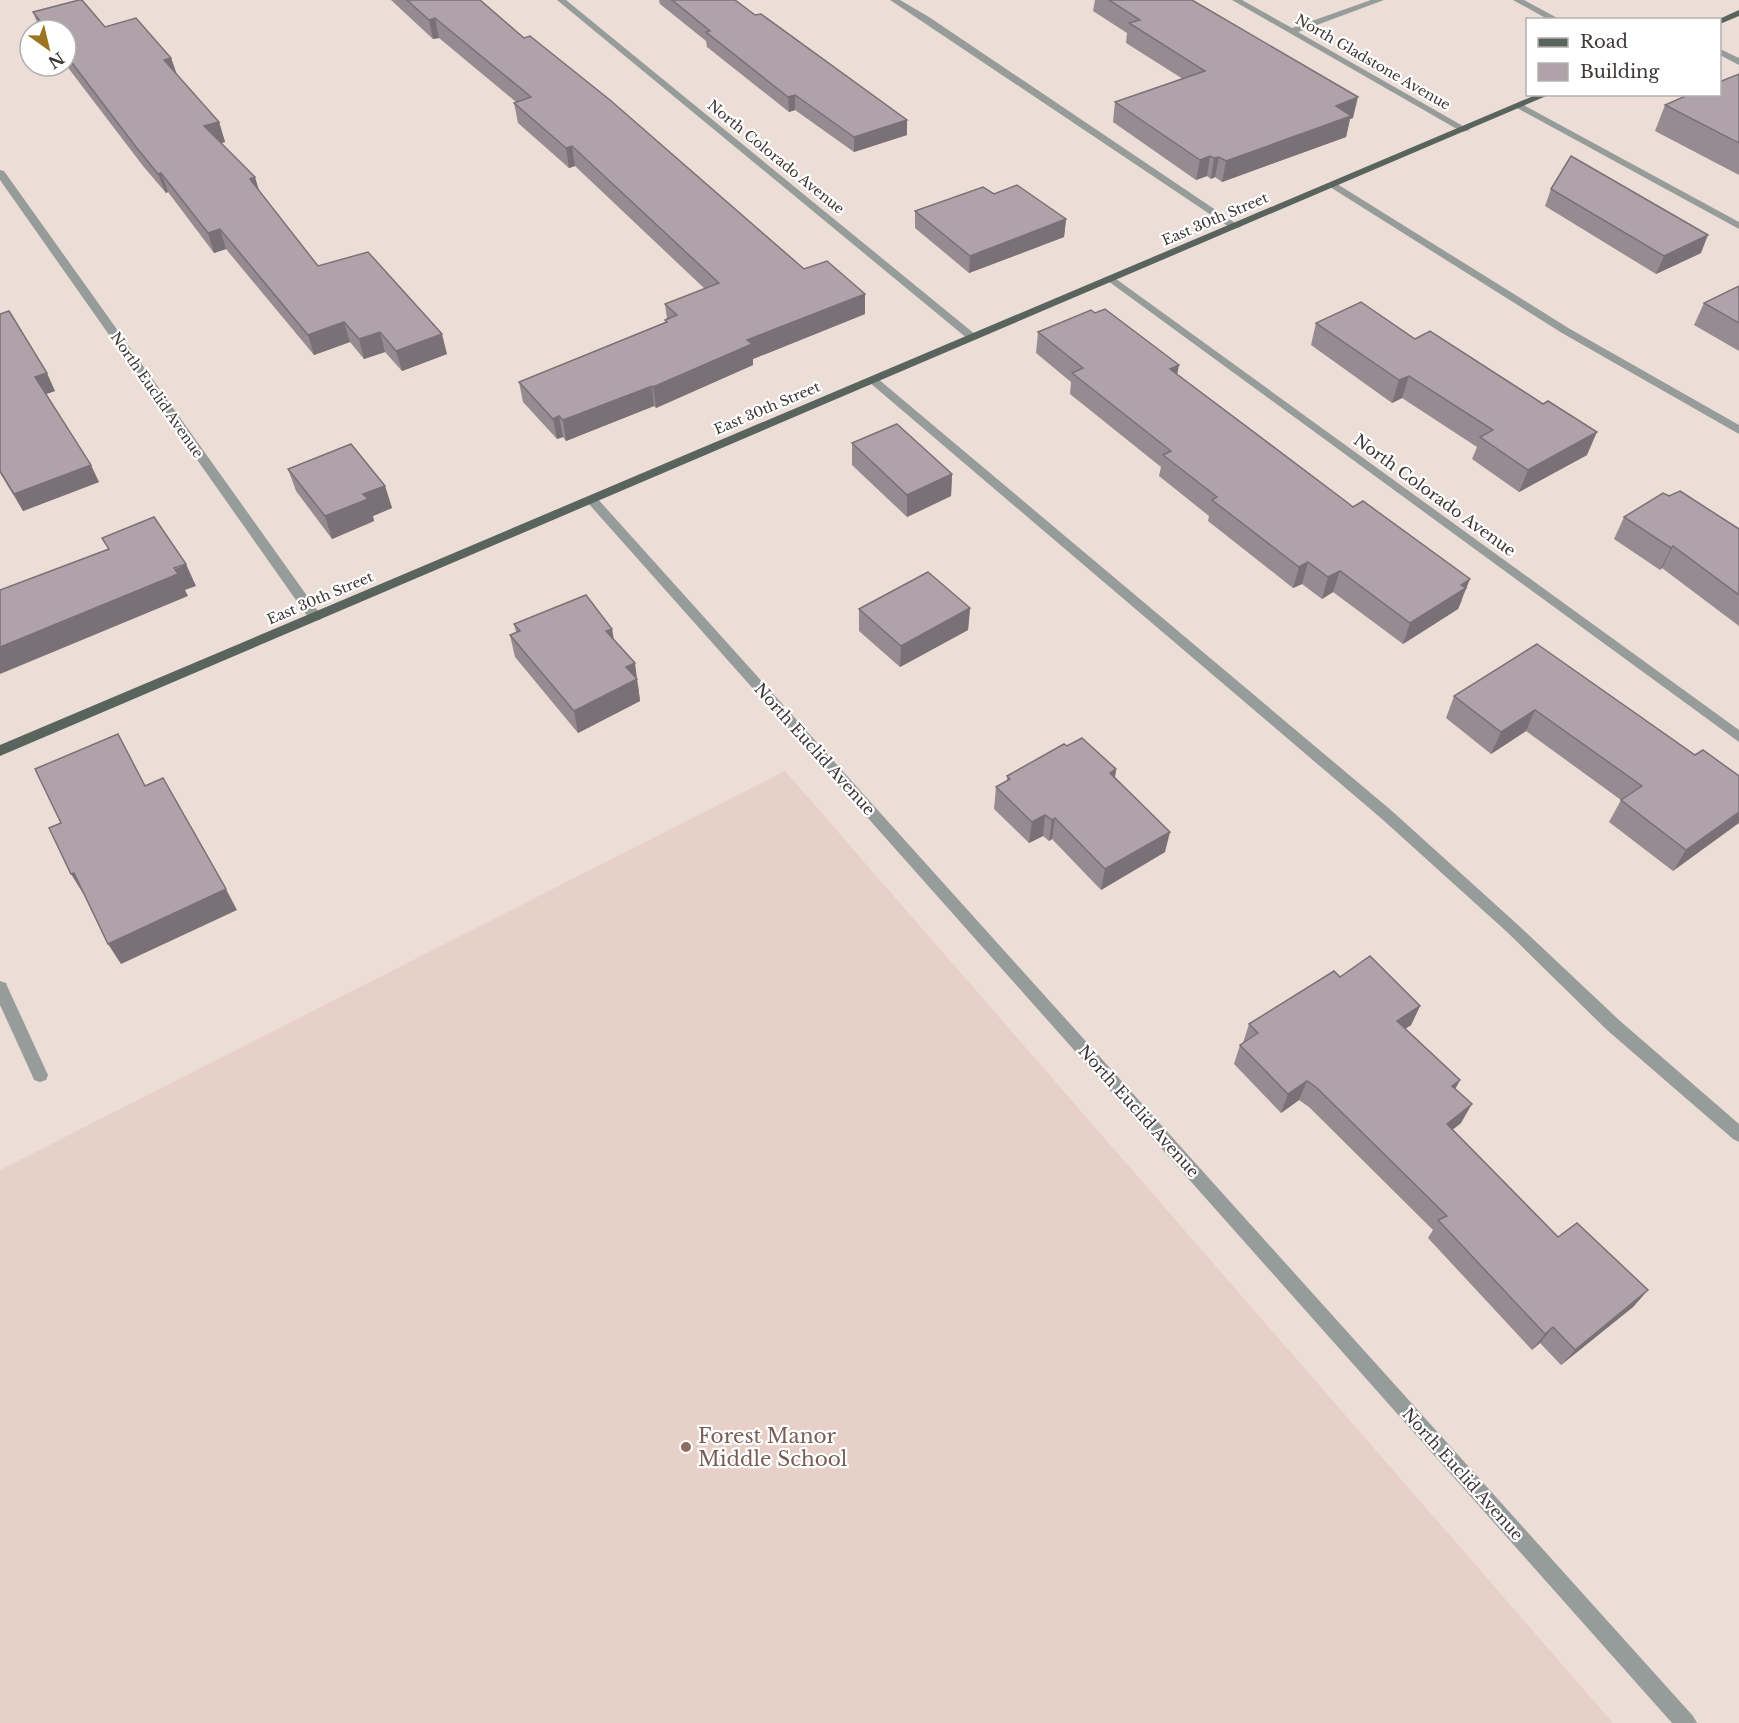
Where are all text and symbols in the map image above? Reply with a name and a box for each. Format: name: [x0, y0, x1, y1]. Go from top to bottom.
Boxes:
street label: North Gladstone Avenue: [1292, 10, 1454, 114]
north arrow: [18, 18, 78, 78]
legend: [1526, 18, 1721, 96]
text: Road: [1580, 31, 1628, 53]
text: N: [45, 48, 68, 73]
text: Building: [1580, 61, 1659, 83]
street label: North Colorado Avenue: [704, 96, 848, 218]
street label: East 30th Street: [1159, 188, 1271, 249]
street label: North Euclid Avenue: [107, 329, 207, 461]
street label: East 30th Street: [711, 377, 823, 438]
street label: North Colorado Avenue: [1350, 430, 1520, 560]
street label: East 30th Street: [264, 567, 376, 628]
street label: North Euclid Avenue: [750, 679, 880, 819]
street label: North Euclid Avenue: [1074, 1041, 1204, 1181]
street label: North Euclid Avenue: [1398, 1404, 1528, 1544]
place label: Forest Manor Middle School: [698, 1424, 847, 1471]
marker: Forest Manor Middle School: [679, 1440, 693, 1454]

